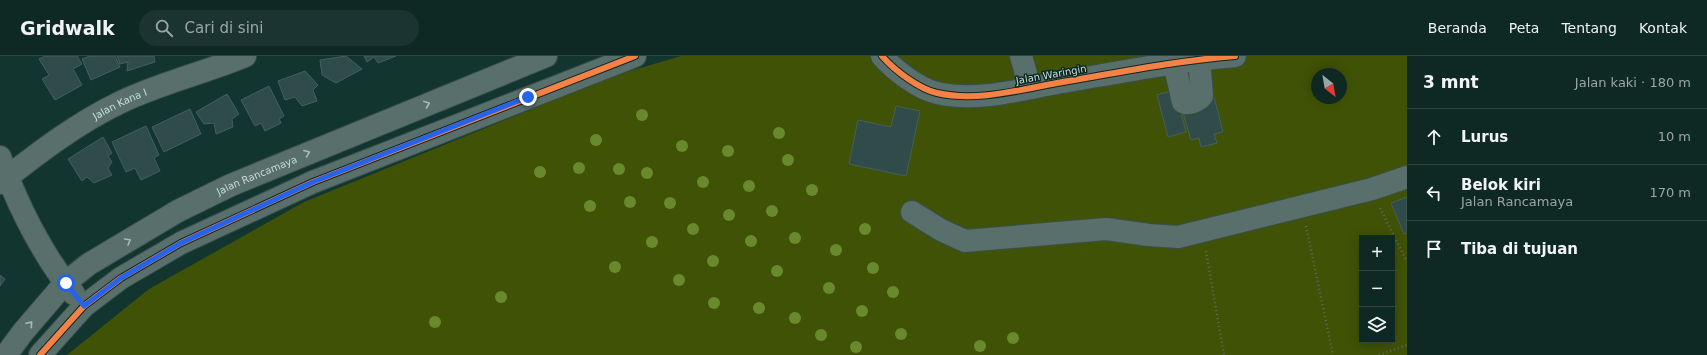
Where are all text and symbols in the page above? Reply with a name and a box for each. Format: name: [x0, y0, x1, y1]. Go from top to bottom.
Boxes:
search box: [139, 10, 419, 46]
text: Gridwalk: [20, 17, 115, 39]
icon: search: [153, 17, 175, 39]
text: Cari di sini: [185, 19, 264, 37]
text: Beranda: [1428, 20, 1487, 36]
text: Peta: [1509, 20, 1539, 36]
text: Tentang: [1561, 20, 1617, 36]
text: Kontak: [1639, 20, 1687, 36]
street label: Jalan Waringin: [1014, 63, 1087, 86]
north arrow: [1311, 68, 1347, 104]
text: 3 mnt: [1423, 72, 1479, 92]
text: Jalan kaki · 180 m: [1575, 75, 1691, 90]
street label: Jalan Kana I: [90, 87, 148, 122]
route end: [519, 88, 537, 106]
one-way arrow: [423, 101, 431, 109]
icon: ahead: [1423, 126, 1445, 148]
text: Lurus: [1461, 128, 1508, 146]
text: 10 m: [1658, 129, 1691, 144]
one-way arrow: [304, 150, 311, 158]
street label: Jalan Rancamaya: [214, 154, 299, 198]
text: Belok kiri: [1461, 176, 1541, 194]
icon: left: [1423, 182, 1445, 204]
text: 170 m: [1649, 185, 1691, 200]
text: Jalan Rancamaya: [1461, 194, 1573, 209]
map controls: [1359, 235, 1395, 343]
button: +: [1359, 235, 1395, 271]
one-way arrow: [124, 238, 131, 246]
icon: arrive: [1423, 238, 1445, 260]
text: Tiba di tujuan: [1461, 240, 1578, 258]
button: −: [1359, 271, 1395, 307]
route start: [57, 274, 75, 292]
button: layers: [1359, 307, 1395, 343]
one-way arrow: [25, 322, 32, 329]

